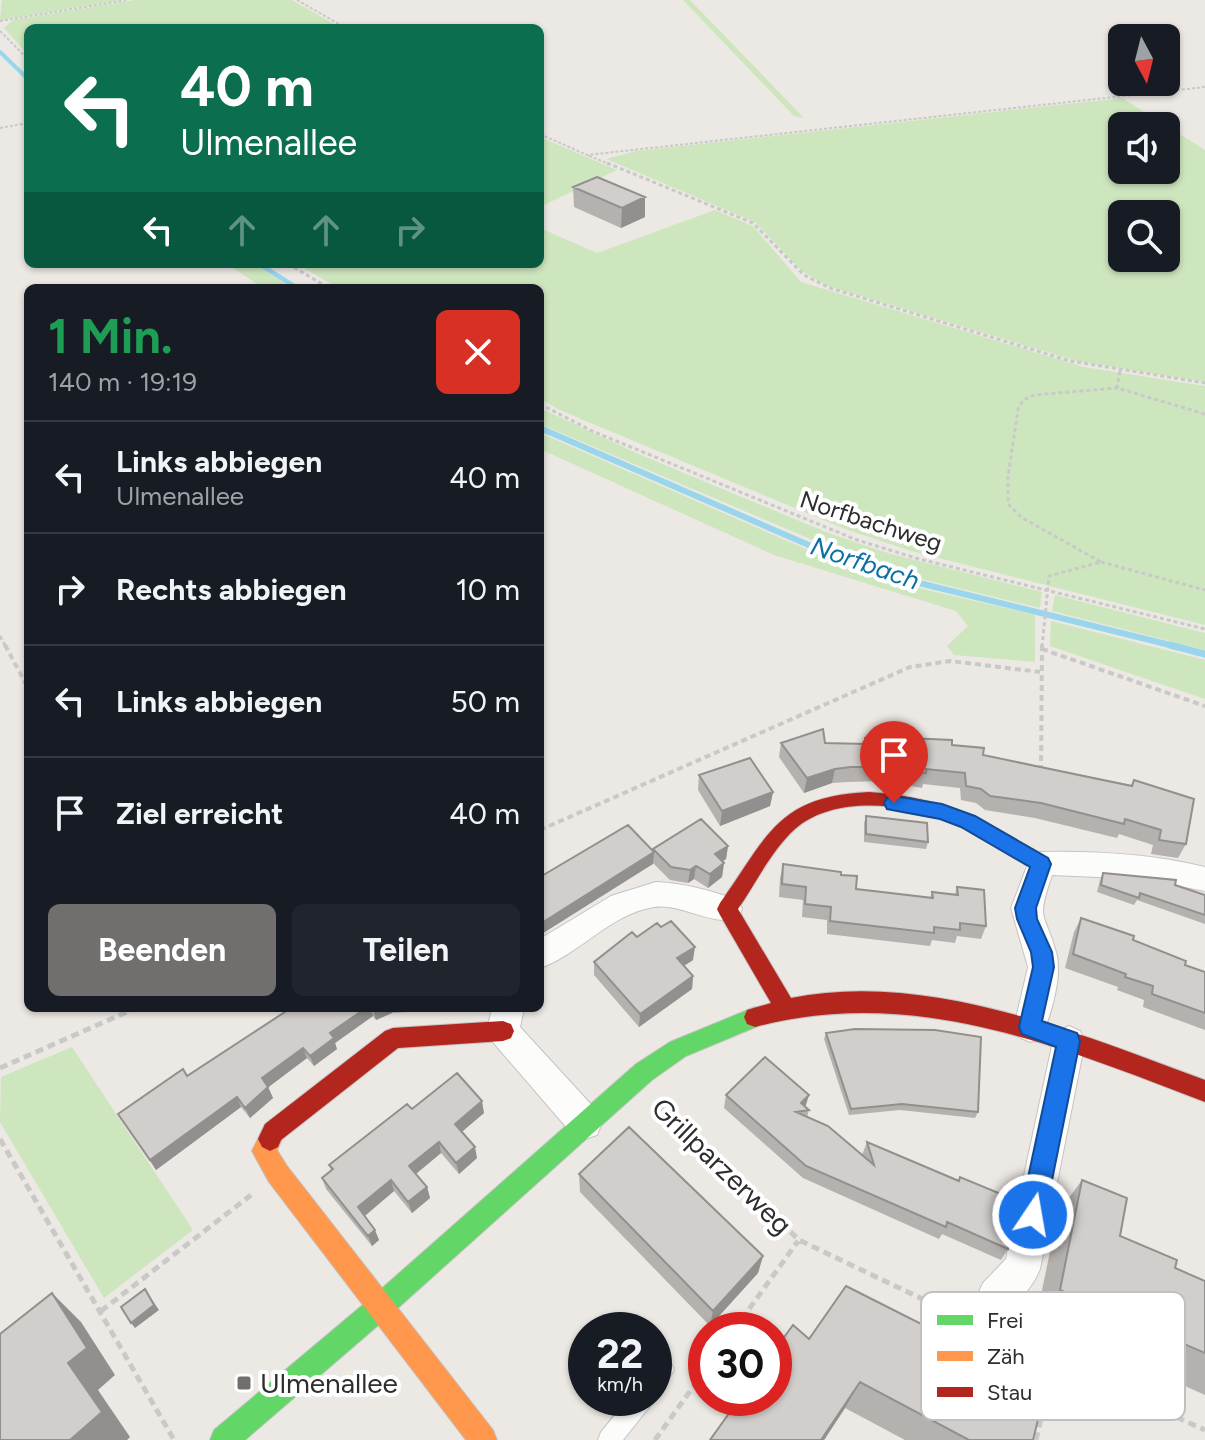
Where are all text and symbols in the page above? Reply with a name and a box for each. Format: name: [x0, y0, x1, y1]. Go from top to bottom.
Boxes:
north arrow: [1108, 24, 1180, 96]
map controls: [1108, 24, 1180, 272]
text: 40 m: [180, 53, 314, 120]
icon: left: [48, 56, 152, 160]
button: sound: [1108, 112, 1180, 184]
text: Ulmenallee: [180, 121, 357, 164]
button: search: [1108, 200, 1180, 272]
icon: left: [136, 208, 180, 252]
icon: ahead: [220, 208, 264, 252]
icon: ahead: [304, 208, 348, 252]
icon: right: [388, 208, 432, 252]
text: 1 Min.: [48, 307, 173, 365]
button: close: [436, 310, 520, 394]
text: 140 m · 19:19: [48, 366, 197, 398]
text: Links abbiegen: [116, 443, 322, 480]
icon: left: [48, 455, 92, 499]
text: 40 m: [449, 459, 520, 496]
text: Ulmenallee: [116, 480, 244, 512]
street label: Norfbachweg: [796, 484, 946, 558]
water label: Norfbach: [806, 530, 924, 596]
icon: right: [48, 567, 92, 611]
text: Rechts abbiegen: [116, 571, 347, 608]
text: 10 m: [455, 571, 520, 608]
icon: left: [48, 679, 92, 723]
text: Links abbiegen: [116, 683, 322, 720]
text: 50 m: [451, 683, 520, 720]
pin: [860, 721, 928, 803]
icon: arrive: [872, 733, 916, 777]
icon: arrive: [48, 791, 92, 835]
text: Ziel erreicht: [116, 795, 283, 832]
text: 40 m: [449, 795, 520, 832]
button: Beenden: [48, 904, 276, 996]
button: Teilen: [292, 904, 520, 996]
street label: Grillparzerweg: [645, 1091, 799, 1241]
position arrow: [991, 1173, 1075, 1257]
legend: [921, 1292, 1185, 1420]
text: Frei: [987, 1307, 1023, 1334]
speed limit sign: 30: [688, 1312, 792, 1416]
text: 22: [597, 1330, 643, 1378]
text: Zäh: [987, 1343, 1025, 1370]
place label: Ulmenallee: [260, 1366, 398, 1400]
text: km/h: [597, 1372, 643, 1396]
marker: Ulmenallee: [235, 1374, 253, 1392]
text: Stau: [987, 1379, 1032, 1406]

